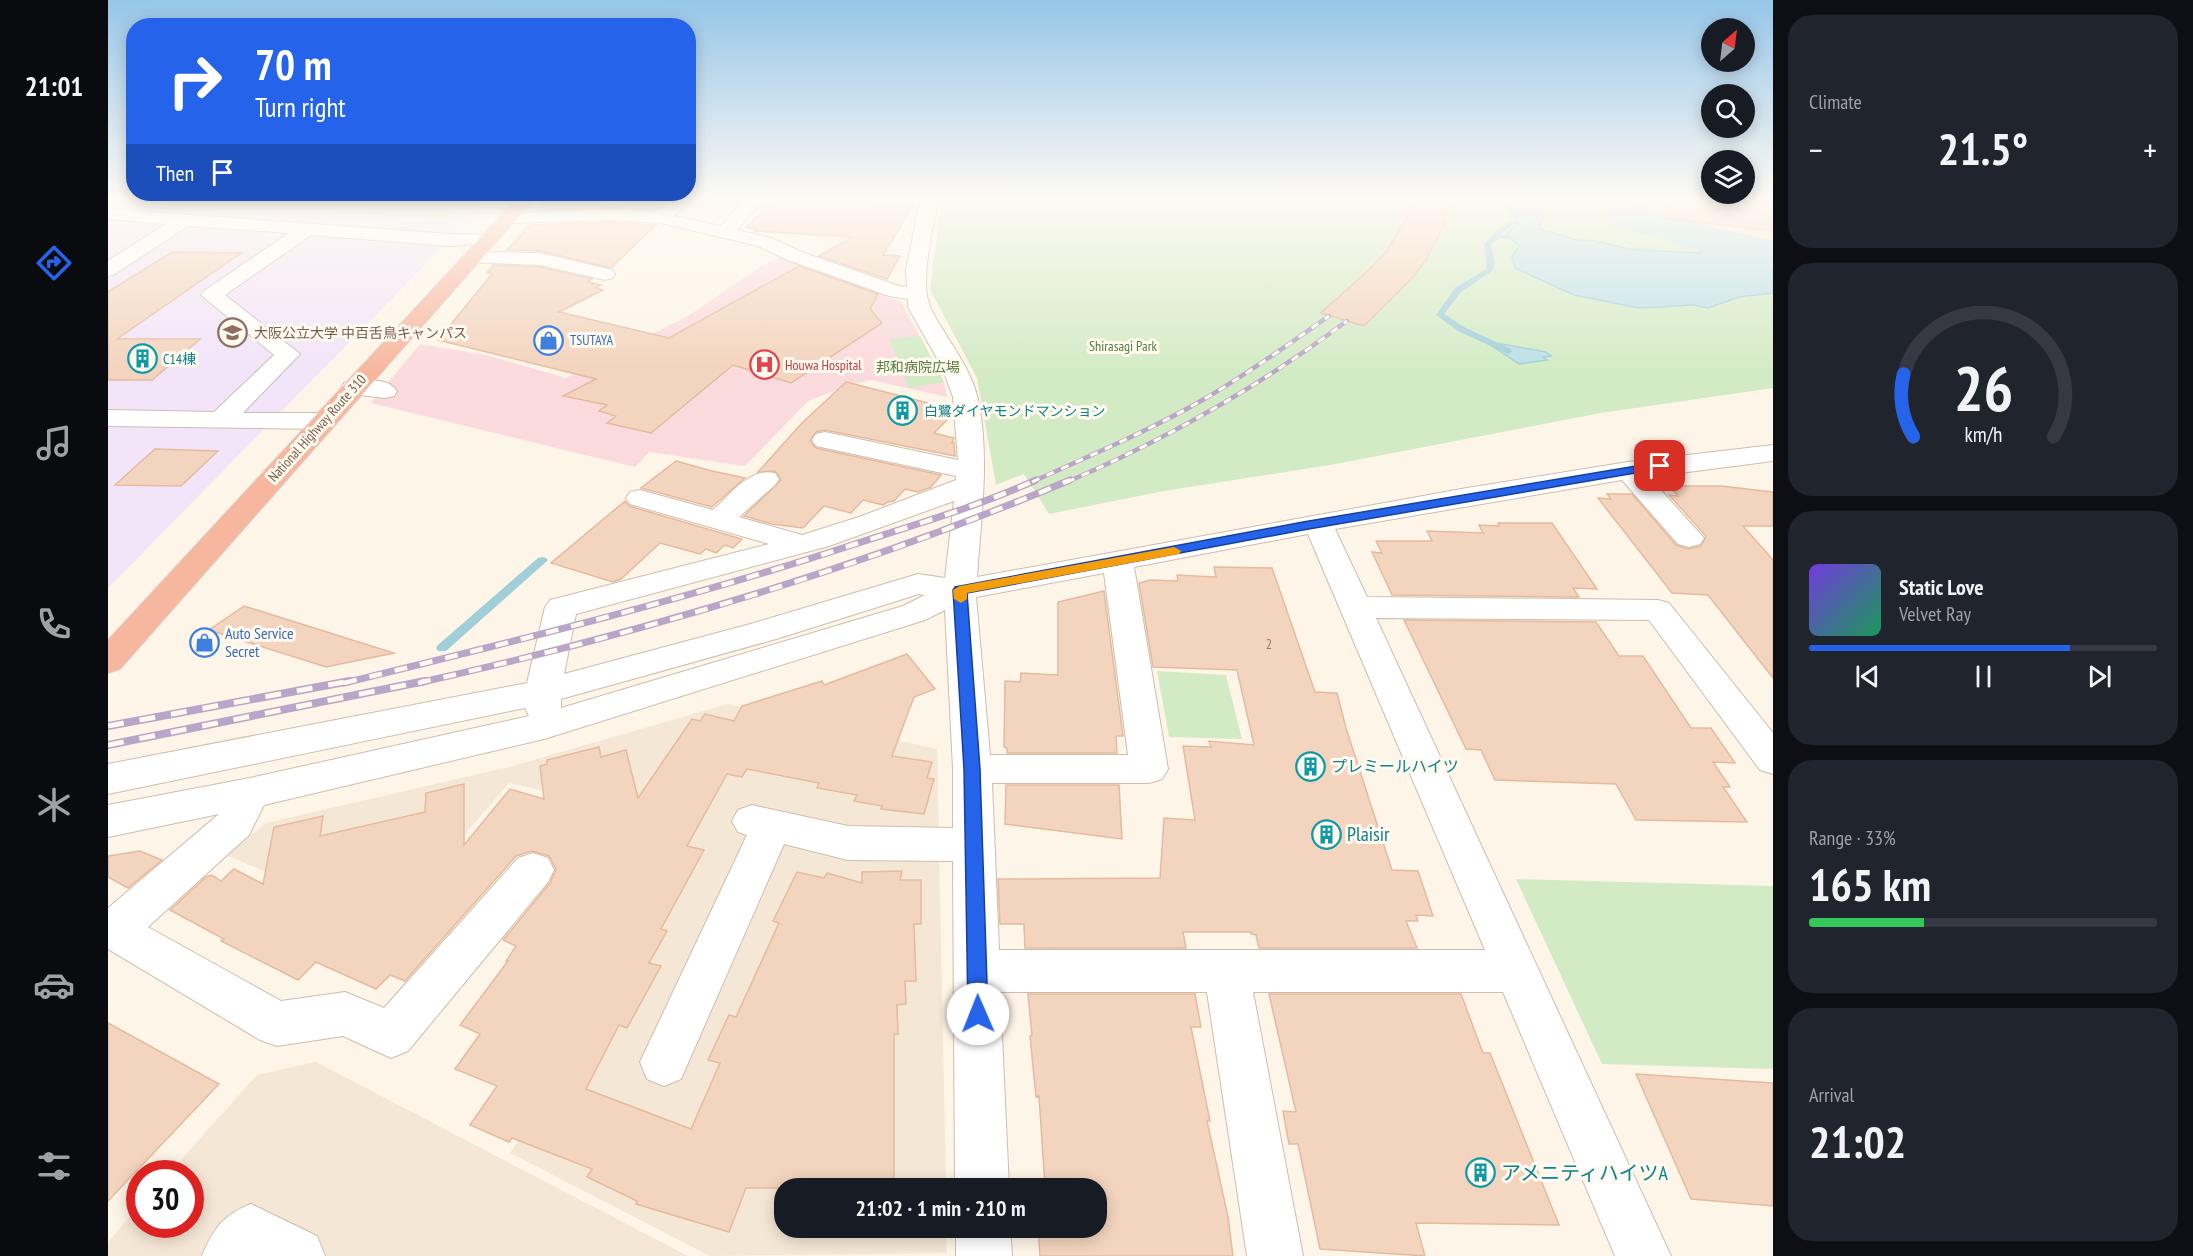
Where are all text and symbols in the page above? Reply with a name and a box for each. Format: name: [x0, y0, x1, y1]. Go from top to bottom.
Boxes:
north arrow: [1701, 18, 1755, 72]
map controls: [1701, 18, 1755, 204]
text: 70 m: [255, 37, 332, 92]
icon: right: [156, 42, 234, 120]
text: 21:01: [25, 69, 83, 103]
button: search: [1701, 84, 1755, 138]
text: Climate: [1809, 89, 1862, 115]
text: Turn right: [255, 90, 346, 124]
text: 21.5°: [1938, 119, 2028, 177]
text: −: [1809, 128, 1823, 171]
text: +: [2143, 128, 2157, 171]
button: layers: [1701, 150, 1755, 204]
icon: arrive: [206, 156, 239, 189]
text: Then: [156, 159, 194, 187]
icon: directions: [33, 242, 75, 284]
school or university icon: 大阪公立大学 中百舌鳥キャンパス: [217, 317, 249, 349]
place label: 大阪公立大学 中百舌鳥キャンパス: [254, 324, 467, 342]
shop icon: TSUTAYA: [533, 324, 565, 356]
place label: TSUTAYA: [570, 331, 613, 349]
park label: Shirasagi Park: [1089, 337, 1157, 355]
building icon: C14棟: [126, 343, 158, 375]
text: 26: [1953, 347, 2013, 428]
hospital icon: Houwa Hospital: [748, 349, 780, 381]
place label: C14棟: [163, 350, 196, 368]
place label: Houwa Hospital: [785, 356, 862, 374]
park label: 邦和病院広場: [876, 358, 960, 376]
street label: National Highway Route 310: [264, 371, 370, 485]
building icon: 白鷺ダイヤモンドマンション: [887, 395, 919, 427]
place label: 白鷺ダイヤモンドマンション: [924, 402, 1106, 420]
text: km/h: [1964, 420, 2002, 448]
icon: music: [33, 422, 75, 464]
pin: [1634, 440, 1685, 491]
icon: arrive: [1643, 449, 1676, 482]
text: Static Love: [1899, 573, 1984, 601]
text: Velvet Ray: [1899, 601, 1971, 627]
icon: phone: [33, 603, 75, 645]
place label: Auto Service Secret: [225, 623, 294, 661]
shop icon: Auto Service Secret: [188, 626, 220, 658]
house number: 2: [1266, 635, 1272, 653]
icon: previous: [1851, 660, 1884, 693]
icon: pause: [1967, 660, 2000, 693]
icon: next: [2083, 660, 2116, 693]
building icon: プレミールハイツ: [1294, 750, 1326, 782]
place label: プレミールハイツ: [1331, 756, 1459, 776]
icon: climate: [33, 784, 75, 826]
building icon: Plaisir: [1310, 818, 1342, 850]
place label: Plaisir: [1347, 821, 1390, 847]
text: Range · 33%: [1809, 825, 1896, 851]
text: 165 km: [1809, 855, 1931, 913]
icon: car: [33, 964, 75, 1006]
position arrow: [946, 982, 1010, 1046]
text: Arrival: [1809, 1082, 1854, 1108]
text: 21:02: [1809, 1112, 1906, 1170]
icon: filters: [33, 1145, 75, 1187]
building icon: アメニティハイツA: [1464, 1157, 1496, 1189]
speed limit sign: 30: [126, 1160, 204, 1238]
place label: アメニティハイツA: [1501, 1160, 1668, 1186]
text: 21:02 · 1 min · 210 m: [855, 1194, 1026, 1222]

